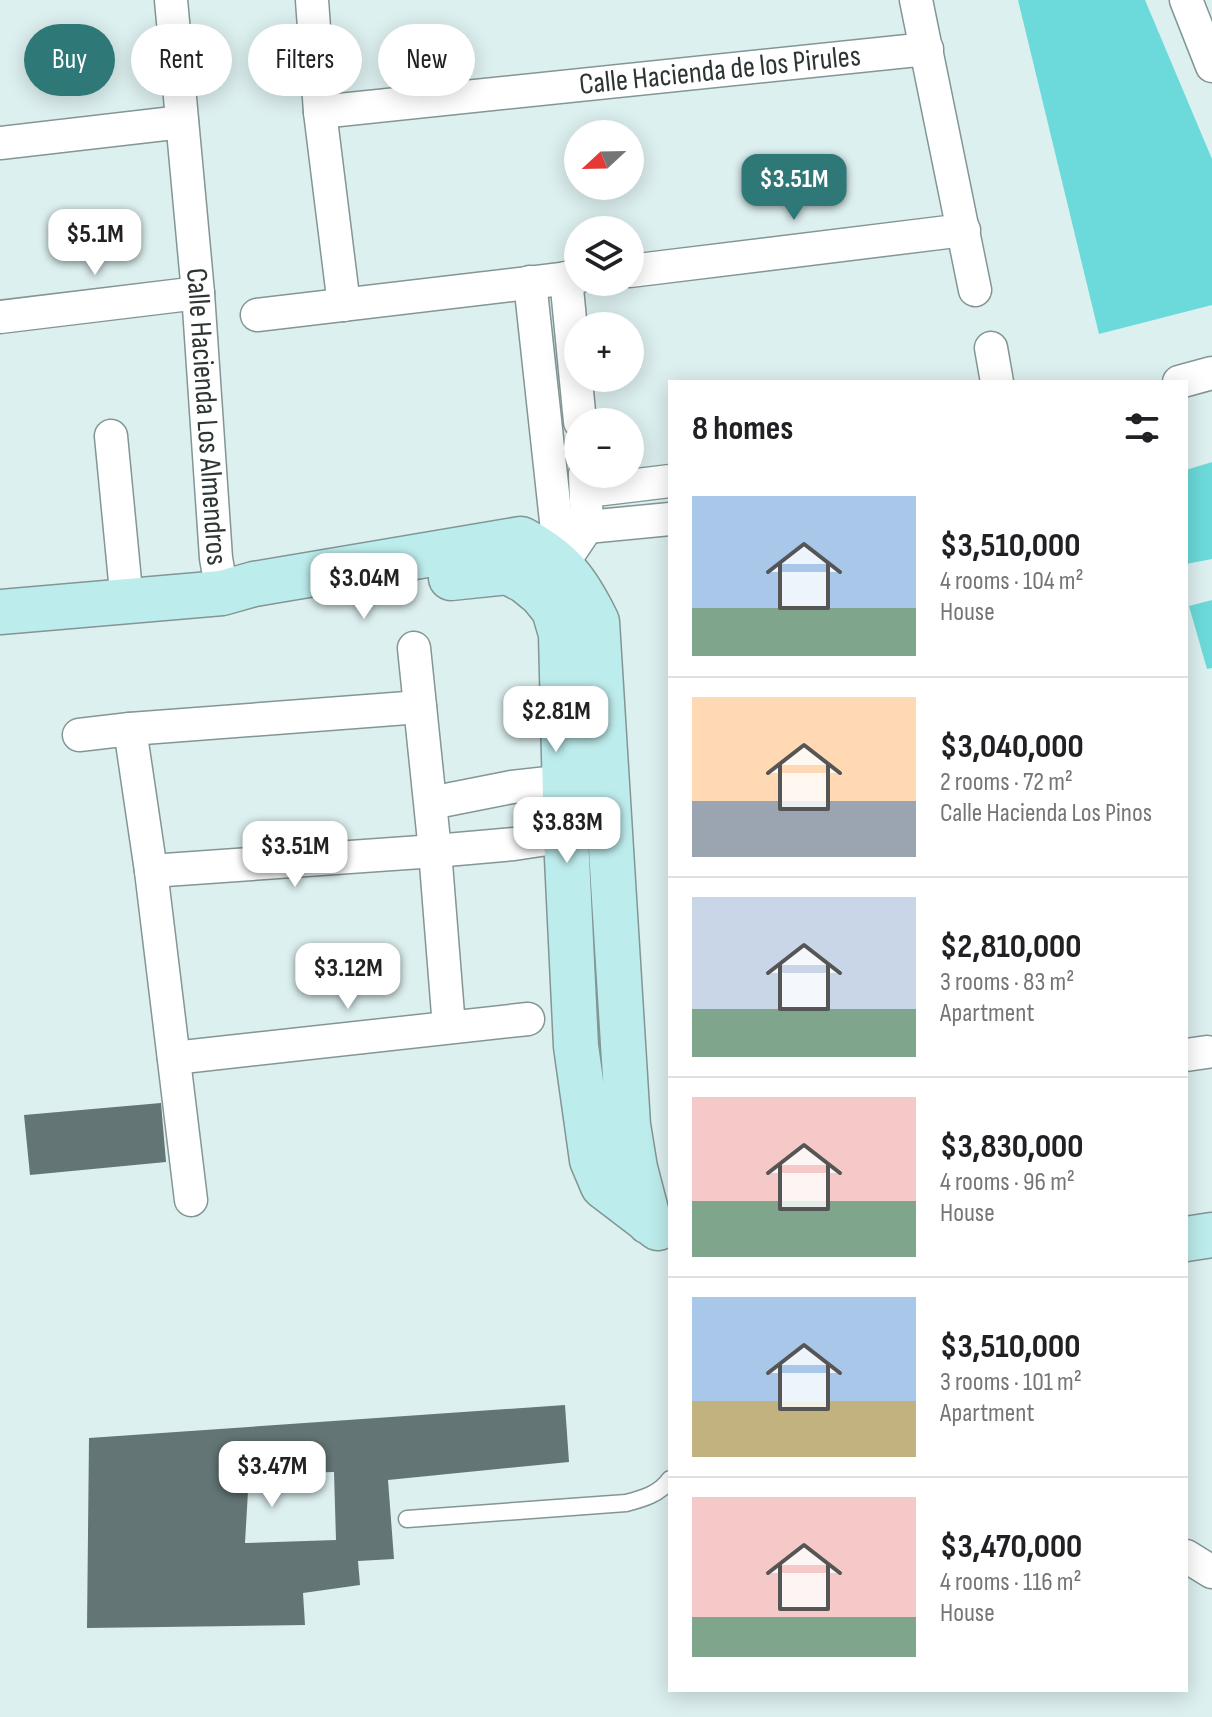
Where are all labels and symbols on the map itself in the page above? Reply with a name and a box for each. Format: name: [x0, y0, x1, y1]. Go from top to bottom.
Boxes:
street label: Calle Hacienda de los Pirules: [577, 38, 862, 103]
north arrow: [564, 120, 644, 200]
pin: $3.51M: [729, 154, 859, 222]
pin: $5.1M: [39, 209, 151, 277]
street label: Calle Hacienda Los Almendros: [178, 266, 235, 568]
pin: $3.04M: [299, 553, 429, 621]
pin: $2.81M: [491, 686, 621, 754]
pin: $3.83M: [502, 797, 632, 865]
pin: $3.51M: [230, 821, 360, 889]
pin: $3.12M: [283, 943, 413, 1011]
pin: $3.47M: [207, 1441, 337, 1509]

